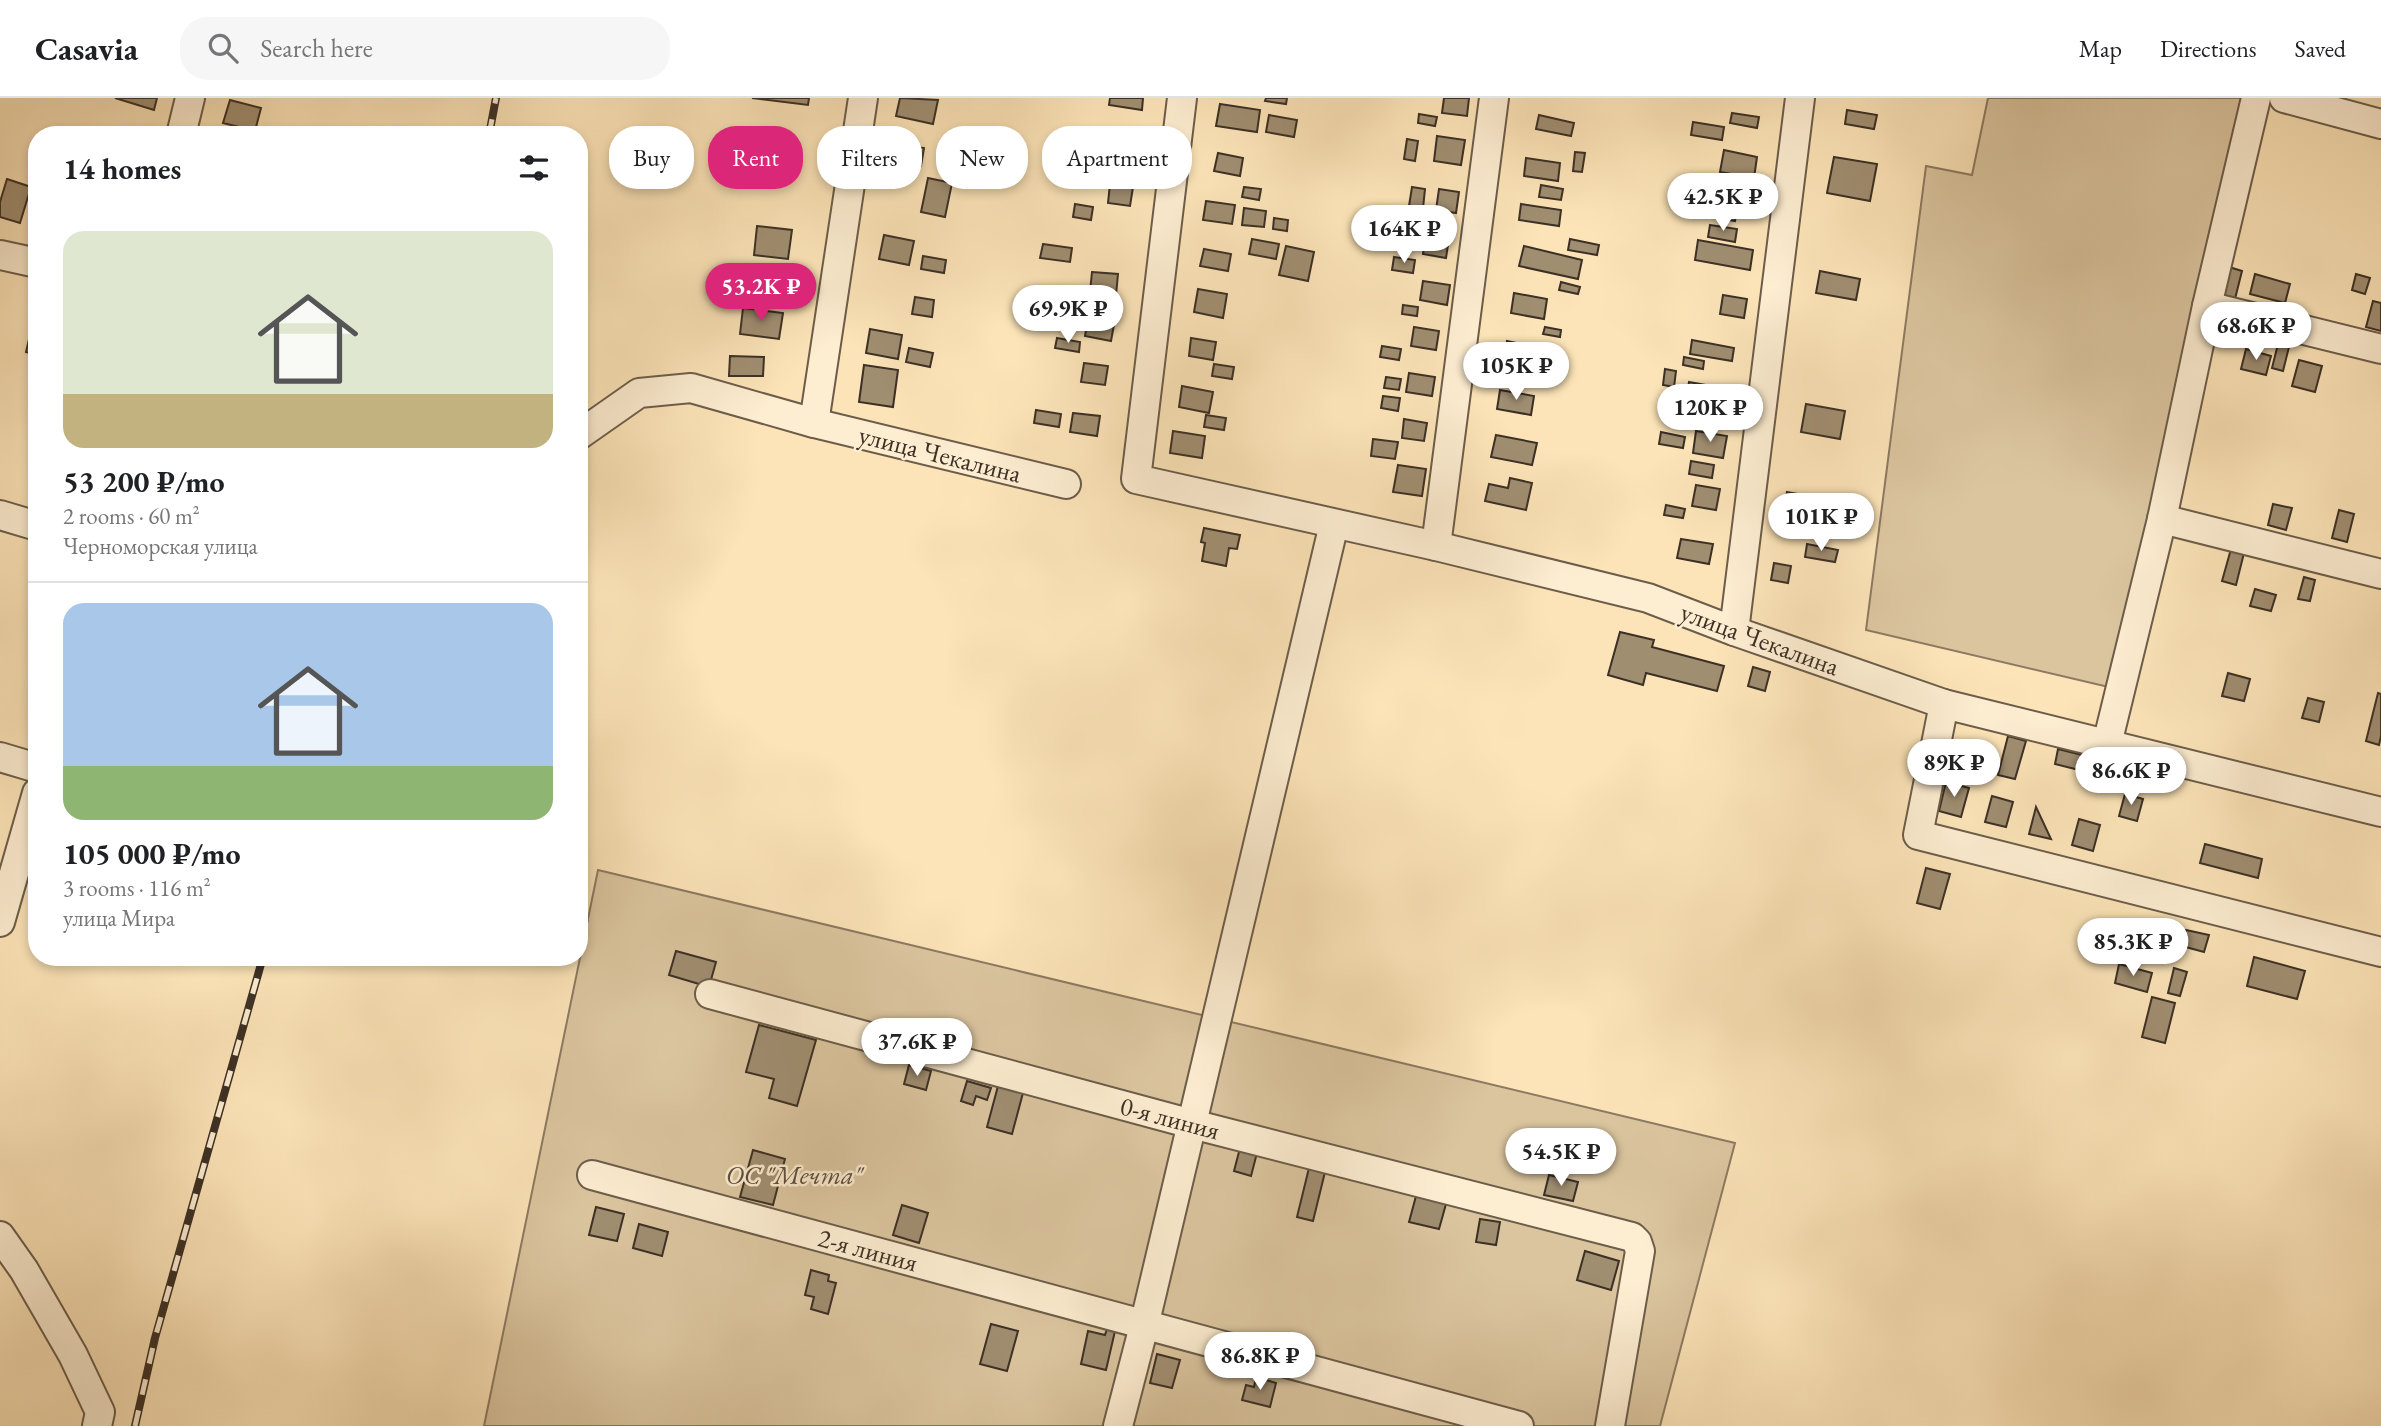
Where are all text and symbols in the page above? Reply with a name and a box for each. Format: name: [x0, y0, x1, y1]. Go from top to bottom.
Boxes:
search box: [180, 17, 670, 80]
text: Casavia: [35, 27, 138, 70]
icon: search: [204, 29, 242, 67]
text: Search here: [260, 31, 373, 65]
text: Map: [2079, 33, 2122, 64]
text: Directions: [2160, 33, 2257, 64]
text: Saved: [2295, 33, 2346, 64]
chip: Buy: [609, 126, 694, 189]
chip: Rent: [708, 126, 803, 189]
chip: Filters: [817, 126, 922, 189]
chip: New: [936, 126, 1028, 189]
chip: Apartment: [1042, 126, 1192, 189]
text: 14 homes: [63, 149, 181, 188]
icon: filters: [515, 149, 553, 187]
pin: 42.5K ₽: [1658, 174, 1788, 233]
text: 42.5K ₽: [1683, 181, 1763, 211]
pin: 164K ₽: [1347, 206, 1461, 265]
text: 164K ₽: [1367, 213, 1441, 243]
pin: 53.2K ₽: [696, 264, 826, 323]
text: 53.2K ₽: [721, 271, 801, 301]
icon: home: [245, 276, 371, 402]
pin: 69.9K ₽: [1003, 286, 1133, 345]
text: 69.9K ₽: [1028, 293, 1108, 323]
pin: 68.6K ₽: [2191, 302, 2321, 362]
text: 68.6K ₽: [2216, 310, 2296, 340]
pin: 105K ₽: [1459, 342, 1573, 402]
text: 105K ₽: [1479, 350, 1553, 380]
pin: 120K ₽: [1653, 384, 1767, 444]
text: 120K ₽: [1673, 392, 1747, 422]
street label: улица Чекалина: [855, 417, 1025, 491]
text: 53 200 ₽/mo: [63, 462, 225, 501]
pin: 101K ₽: [1764, 494, 1878, 553]
text: 2 rooms · 60 m²: [63, 501, 200, 531]
text: 101K ₽: [1784, 501, 1858, 531]
text: Черноморская улица: [63, 531, 258, 561]
street label: улица Чекалина: [1676, 595, 1845, 684]
icon: home: [245, 648, 371, 774]
pin: 89K ₽: [1905, 740, 2003, 799]
text: 89K ₽: [1923, 747, 1985, 777]
pin: 86.6K ₽: [2066, 748, 2196, 807]
text: 86.6K ₽: [2091, 755, 2171, 785]
text: 105 000 ₽/mo: [63, 834, 241, 873]
text: 3 rooms · 116 m²: [63, 873, 211, 903]
text: улица Мира: [63, 903, 175, 933]
pin: 85.3K ₽: [2068, 918, 2198, 978]
text: 85.3K ₽: [2093, 926, 2173, 956]
pin: 37.6K ₽: [852, 1018, 982, 1078]
text: 37.6K ₽: [877, 1026, 957, 1056]
street label: 0-я линия: [1117, 1088, 1223, 1148]
pin: 54.5K ₽: [1496, 1128, 1626, 1188]
text: 54.5K ₽: [1521, 1136, 1601, 1166]
park label: ОС "Мечта": [726, 1158, 865, 1192]
street label: 2-я линия: [815, 1220, 921, 1280]
pin: 86.8K ₽: [1195, 1332, 1325, 1392]
text: 86.8K ₽: [1220, 1340, 1300, 1370]

